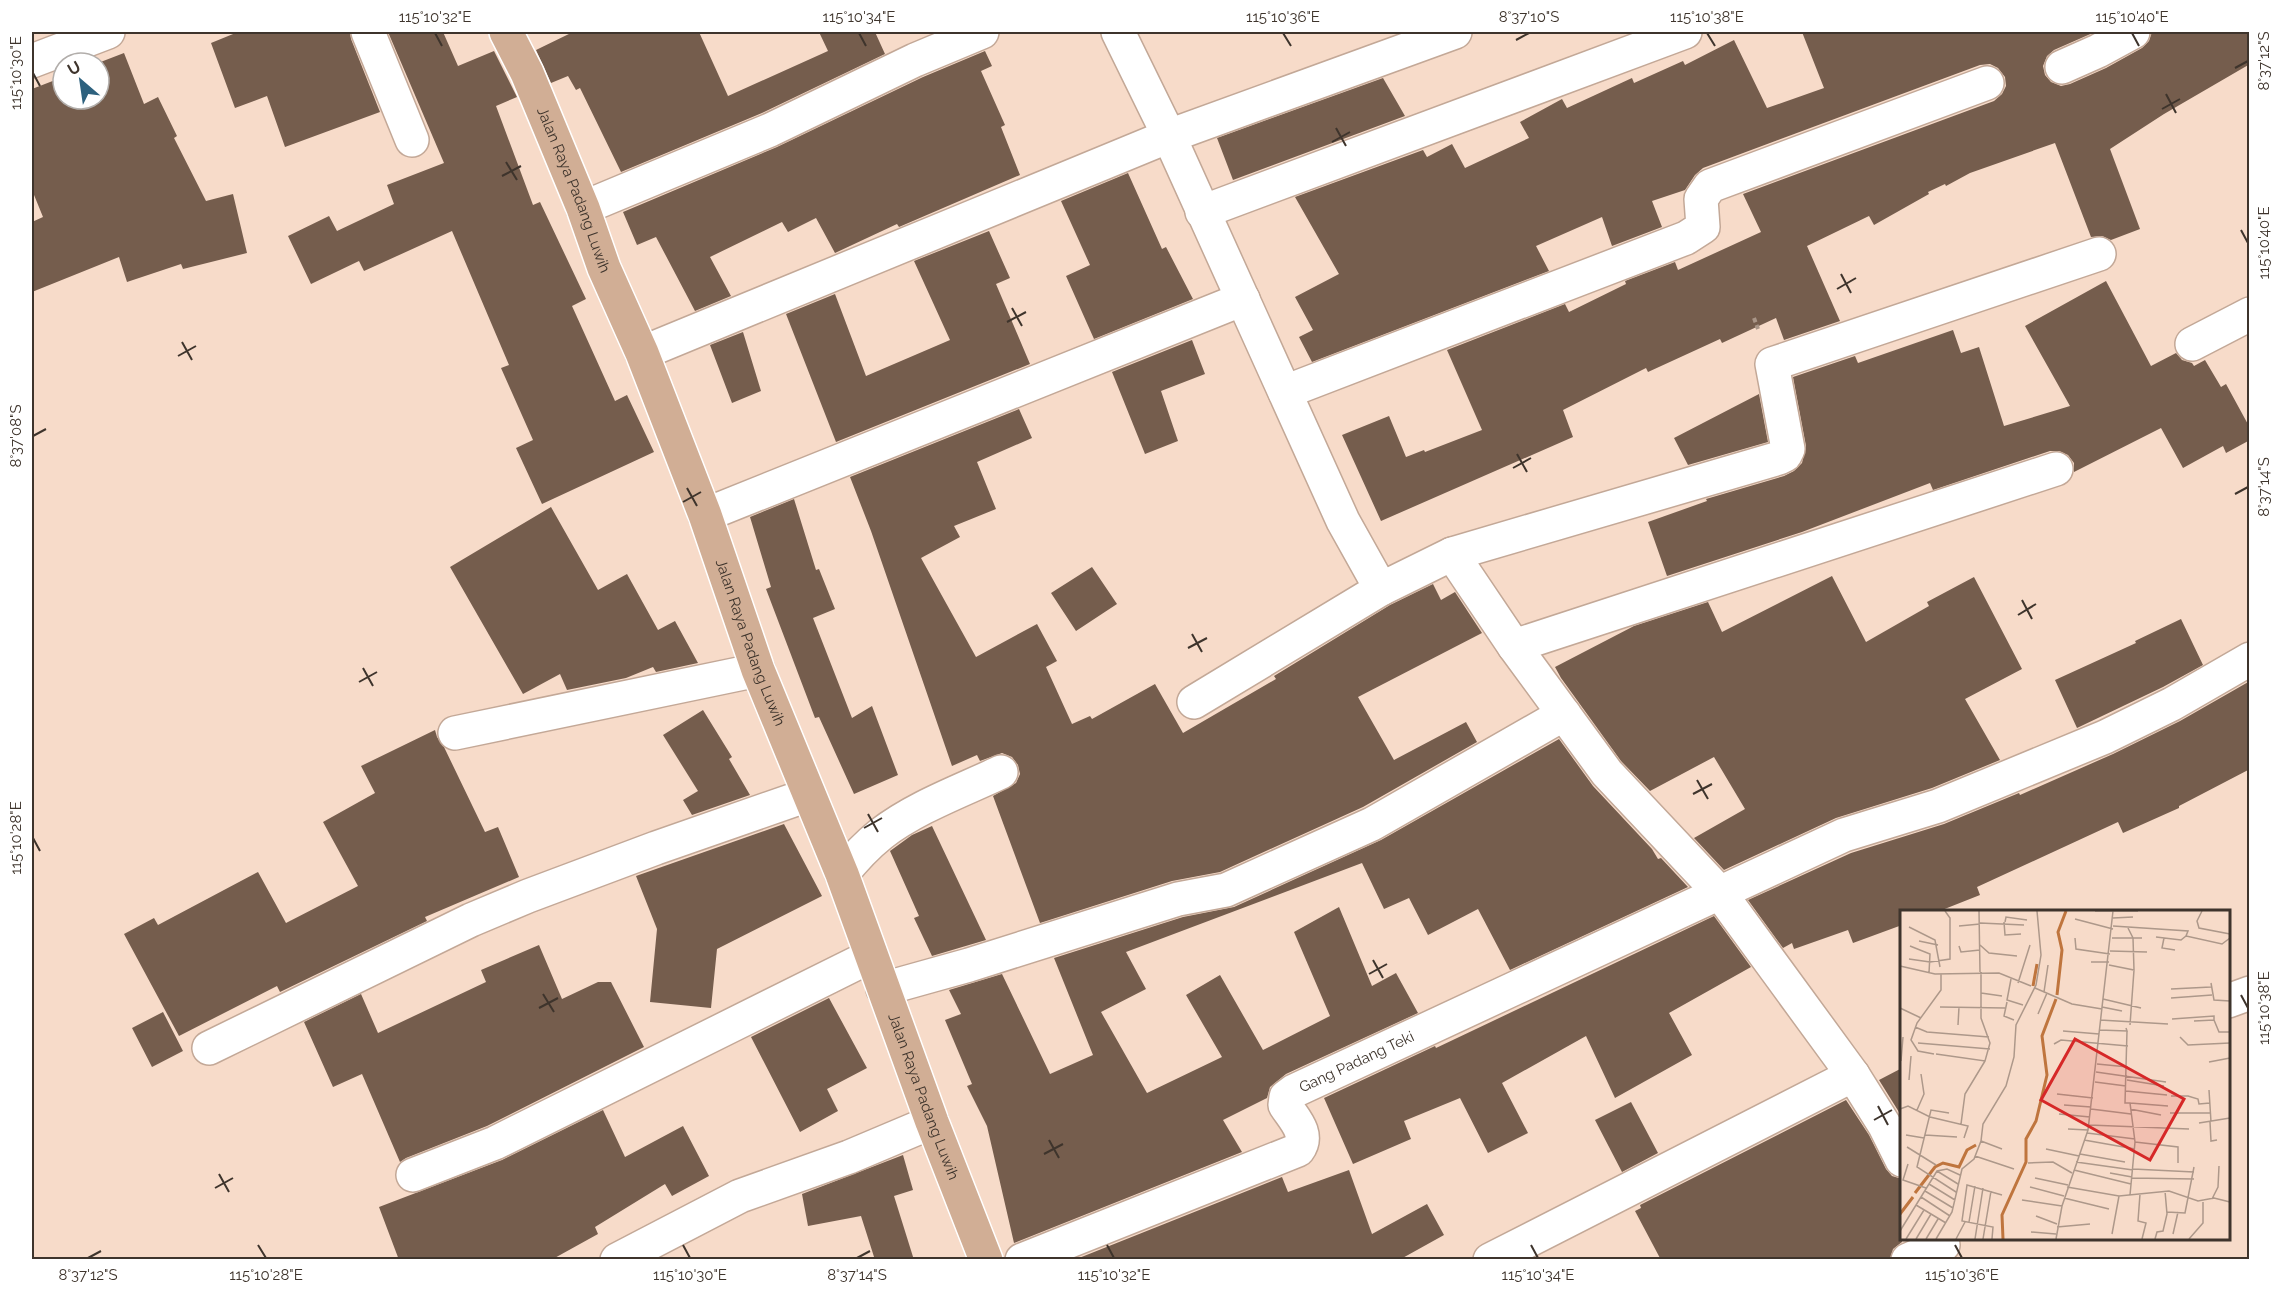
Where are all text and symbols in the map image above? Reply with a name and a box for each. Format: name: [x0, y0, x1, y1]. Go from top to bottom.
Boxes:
text: 115°10'32"E: [399, 8, 471, 26]
text: 115°10'34"E: [822, 8, 896, 26]
text: 115°10'36"E: [1246, 8, 1320, 26]
text: 8°37'10"S: [1499, 8, 1559, 26]
text: 115°10'38"E: [1670, 8, 1744, 26]
text: 115°10'40"E: [2095, 8, 2169, 26]
text: 8°37'12"S: [2255, 31, 2273, 91]
text: 115°10'30"E: [7, 36, 25, 110]
north arrow: [51, 51, 111, 111]
text: U: [64, 57, 84, 80]
street label: Jalan Raya Padang Luwih: [533, 104, 614, 276]
text: 115°10'40"E: [2255, 206, 2273, 280]
text: 8°37'08"S: [7, 404, 25, 468]
text: 8°37'14"S: [2255, 457, 2273, 517]
street label: Jalan Raya Padang Luwih: [712, 557, 789, 729]
text: 115°10'28"E: [7, 801, 25, 875]
inset map: [1900, 910, 2230, 1240]
text: 115°10'38"E: [2255, 971, 2273, 1045]
street label: Jalan Raya Padang Luwih: [884, 1011, 963, 1182]
street label: Gang Padang Teki: [1296, 1027, 1417, 1096]
text: 8°37'12"S: [58, 1266, 118, 1284]
text: 115°10'28"E: [229, 1266, 303, 1284]
text: 115°10'30"E: [653, 1266, 727, 1284]
text: 8°37'14"S: [827, 1266, 887, 1284]
text: 115°10'32"E: [1078, 1266, 1150, 1284]
text: 115°10'34"E: [1501, 1266, 1575, 1284]
text: 115°10'36"E: [1925, 1266, 1999, 1284]

